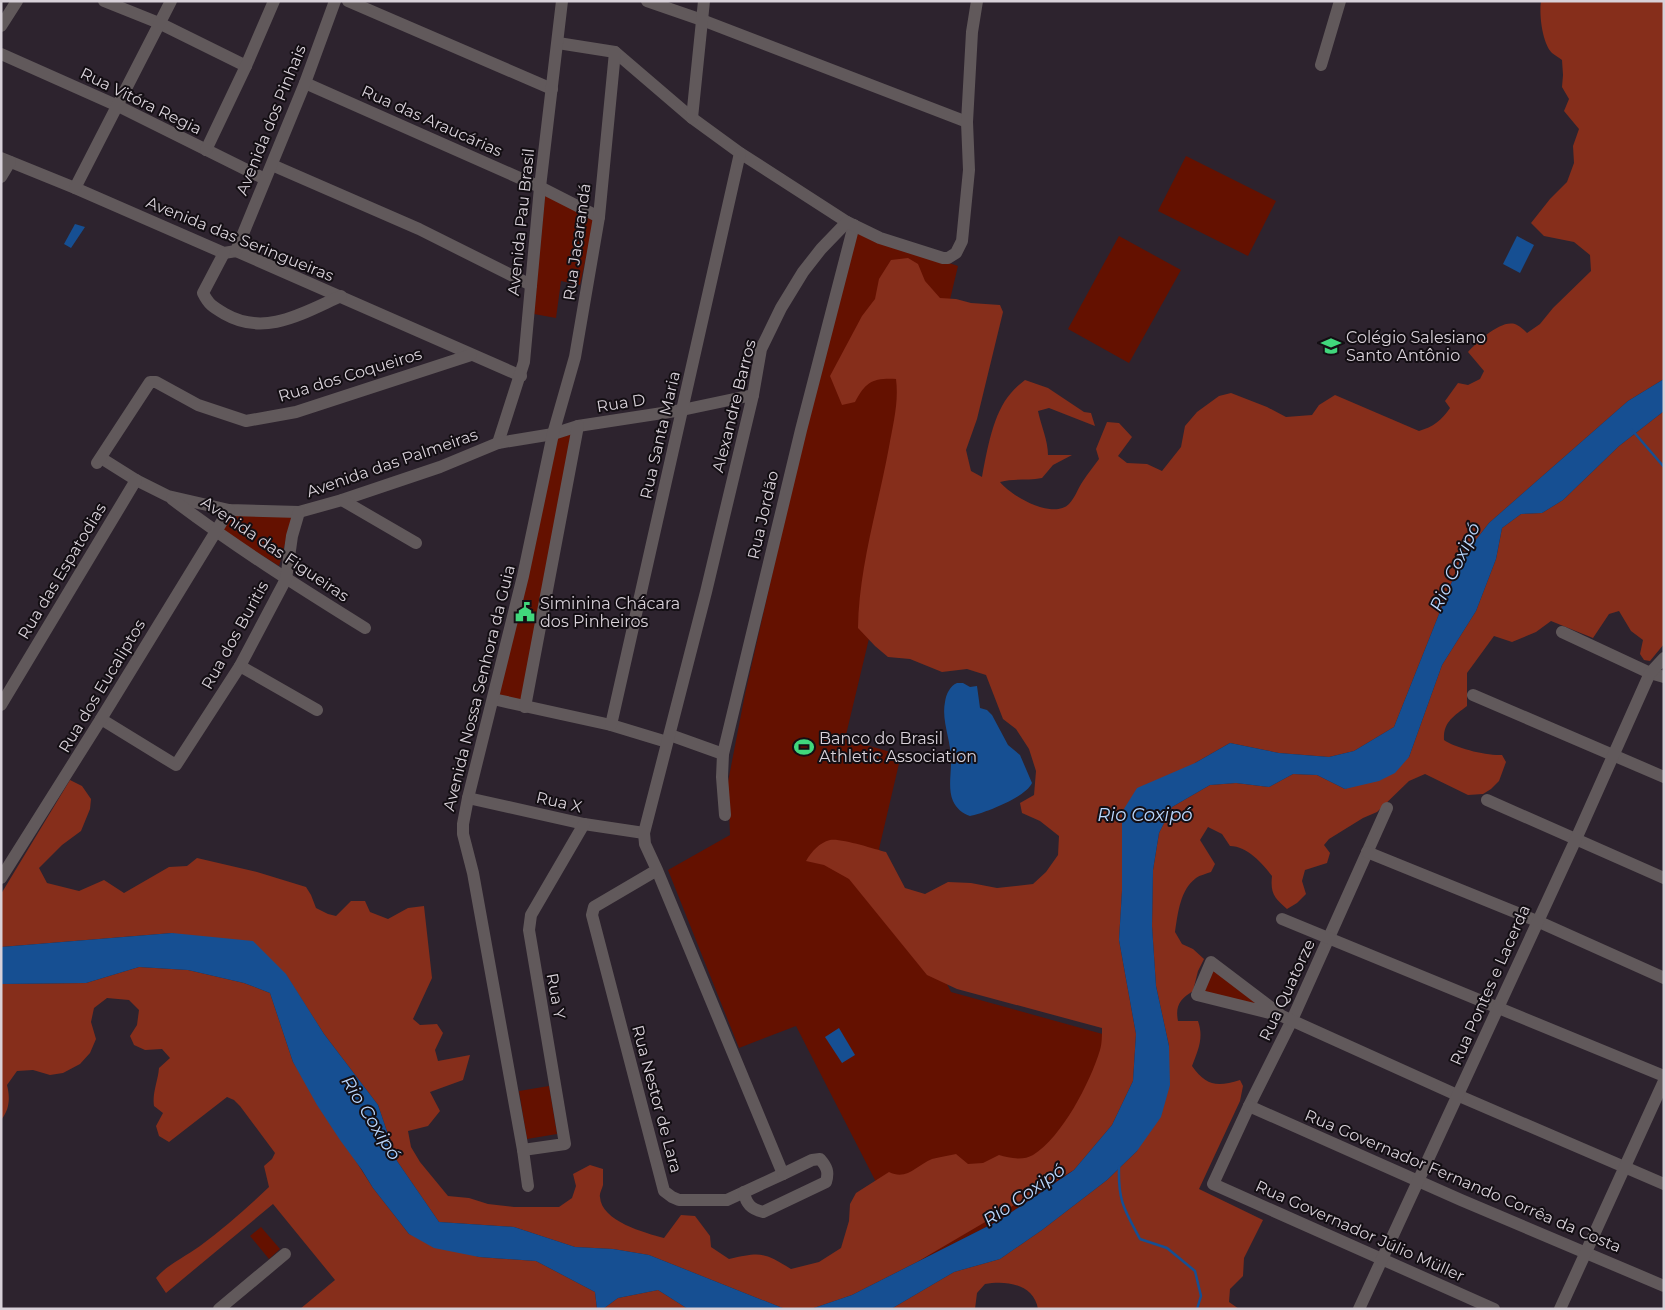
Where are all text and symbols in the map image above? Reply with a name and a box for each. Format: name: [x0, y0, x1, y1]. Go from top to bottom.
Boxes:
street label: Avenida dos Pinhais: [232, 42, 310, 198]
street label: Rua Vitóra Regia: [77, 63, 205, 139]
street label: Rua das Araucárias: [359, 81, 505, 161]
street label: Avenida Pau Brasil: [504, 147, 538, 297]
street label: Rua Jacarandá: [559, 182, 595, 302]
street label: Avenida das Seringueiras: [143, 193, 337, 285]
place label: Colégio Salesiano Santo Antônio: [1346, 328, 1486, 365]
school or university icon: Colégio Salesiano Santo Antônio: [1320, 335, 1342, 357]
street label: Alexandre Barros: [708, 337, 760, 475]
street label: Rua dos Coqueiros: [276, 344, 424, 406]
street label: Rua Santa Maria: [636, 369, 684, 501]
street label: Rua D: [595, 390, 647, 416]
street label: Avenida das Palmeiras: [304, 425, 480, 501]
street label: Rua Jordão: [744, 469, 782, 561]
street label: Avenida das Figueiras: [197, 492, 353, 606]
street label: Rua das Espatodias: [14, 499, 110, 643]
water label: Rio Coxipó: [1425, 519, 1485, 615]
street label: Avenida Nossa Senhora da Guia: [439, 563, 519, 813]
street label: Rua dos Buritis: [197, 577, 273, 692]
place label: Siminina Chácara dos Pinheiros: [540, 594, 680, 631]
public building icon: Siminina Chácara dos Pinheiros: [514, 601, 536, 623]
street label: Rua dos Eucaliptos: [55, 616, 149, 756]
place label: Banco do Brasil Athletic Association: [819, 729, 977, 766]
sports icon: Banco do Brasil Athletic Association: [793, 736, 815, 758]
street label: Rua X: [534, 788, 584, 817]
water label: Rio Coxipó: [1097, 804, 1193, 826]
street label: Rua Pontes e Lacerda: [1446, 902, 1534, 1068]
street label: Rua Quatorze: [1255, 936, 1319, 1044]
street label: Rua Y: [543, 972, 570, 1021]
street label: Rua Nestor de Lara: [628, 1023, 686, 1175]
water label: Rio Coxipó: [336, 1072, 406, 1164]
street label: Rua Governador Fernando Corrêa da Costa: [1302, 1106, 1624, 1256]
water label: Rio Coxipó: [979, 1159, 1069, 1231]
street label: Rua Governador Júlio Müller: [1253, 1176, 1467, 1286]

